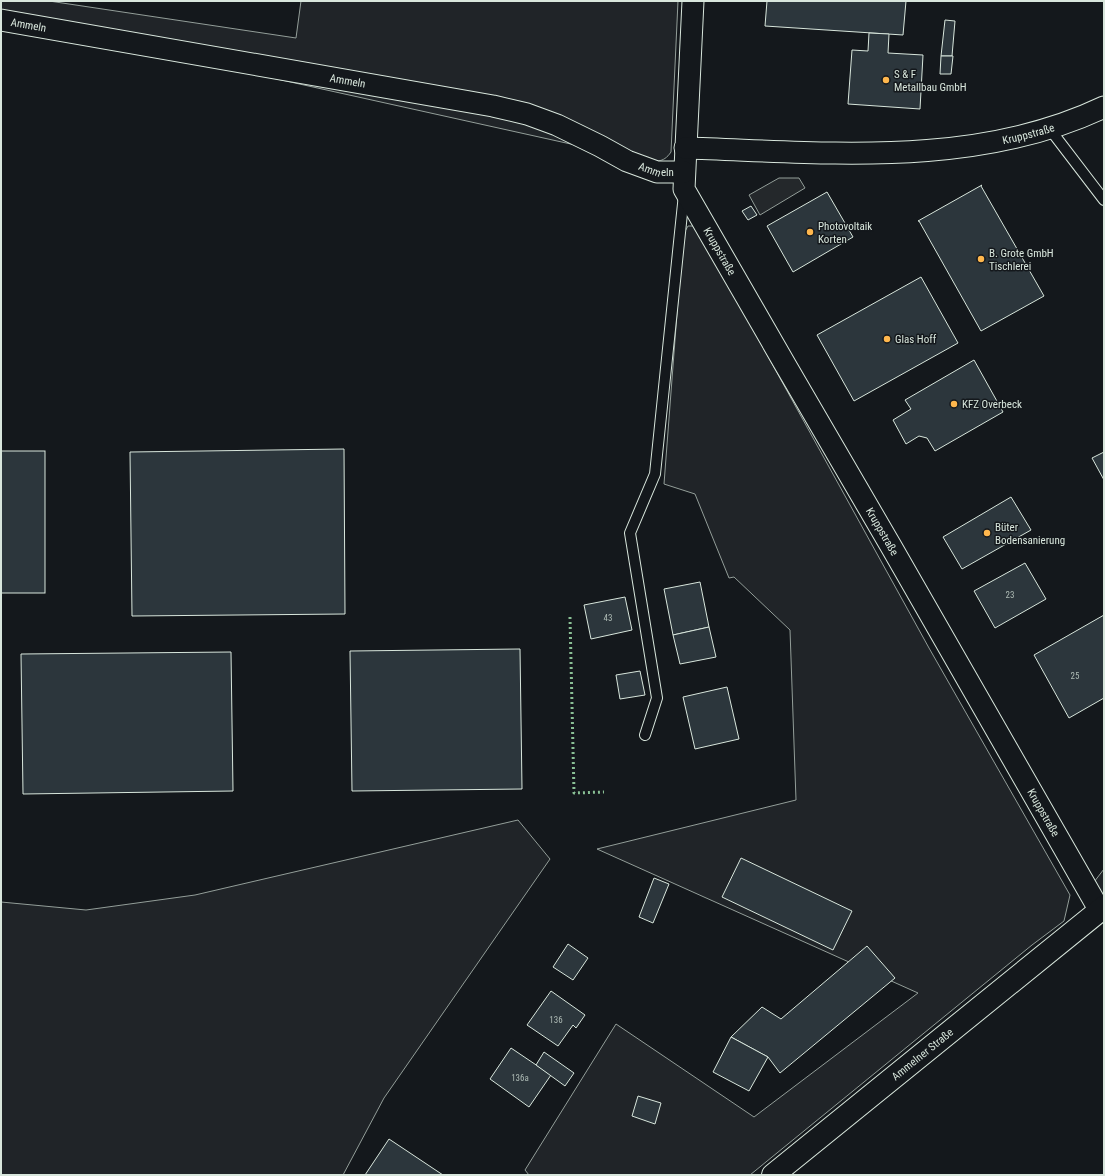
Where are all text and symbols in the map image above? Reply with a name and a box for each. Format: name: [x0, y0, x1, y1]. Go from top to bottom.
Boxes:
street label: Ammeln: [10, 15, 47, 34]
place label: S & F Metallbau GmbH: [894, 68, 967, 94]
street label: Ammeln: [329, 71, 367, 90]
marker: S & F Metallbau GmbH: [881, 75, 891, 85]
street label: Kruppstraße: [1001, 121, 1056, 147]
street label: Ammeln: [637, 159, 674, 179]
place label: Photovoltaik Korten: [818, 220, 872, 246]
street label: Kruppstraße: [701, 225, 739, 277]
marker: Photovoltaik Korten: [805, 227, 815, 237]
place label: B. Grote GmbH Tischlerei: [989, 247, 1054, 273]
marker: B. Grote GmbH Tischlerei: [976, 254, 986, 264]
place label: Glas Hoff: [895, 333, 937, 346]
marker: Glas Hoff: [882, 334, 892, 344]
place label: KFZ Overbeck: [962, 398, 1022, 411]
marker: KFZ Overbeck: [949, 399, 959, 409]
street label: Kruppstraße: [863, 505, 901, 558]
place label: Büter Bodensanierung: [995, 521, 1065, 547]
marker: Büter Bodensanierung: [982, 528, 992, 538]
house number: 23: [1006, 590, 1014, 600]
house number: 43: [604, 613, 612, 623]
house number: 25: [1071, 671, 1080, 681]
street label: Kruppstraße: [1025, 786, 1062, 839]
house number: 136: [549, 1015, 563, 1025]
street label: Ammelner Straße: [889, 1025, 956, 1083]
house number: 136a: [511, 1073, 529, 1083]

